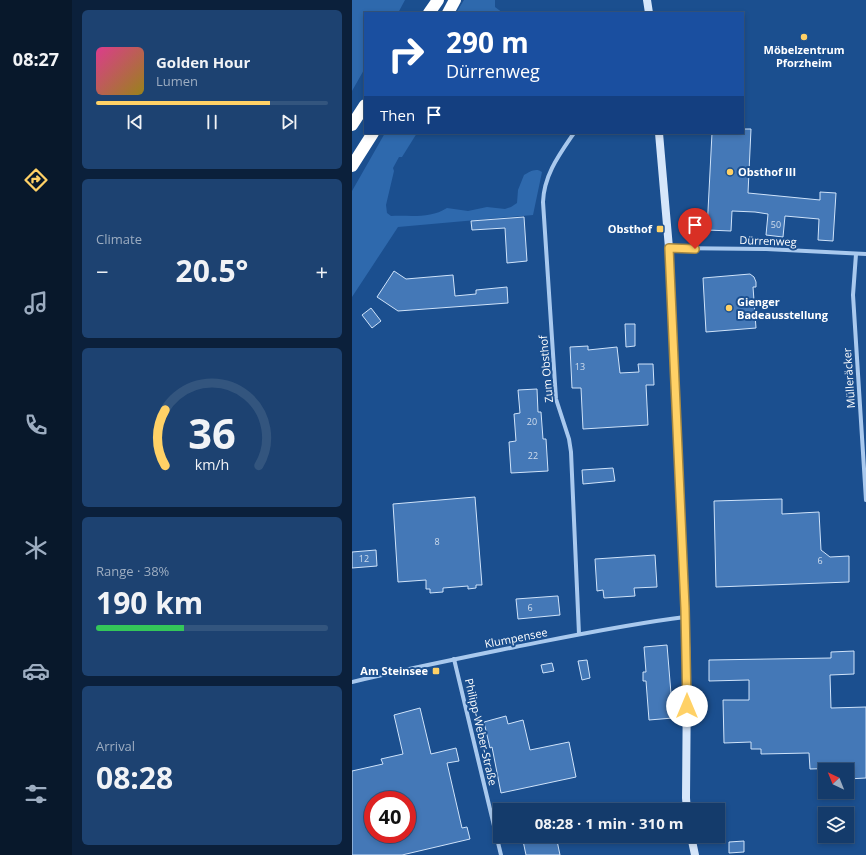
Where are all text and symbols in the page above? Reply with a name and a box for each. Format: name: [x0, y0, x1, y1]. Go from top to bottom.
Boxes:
text: 290 m: [446, 23, 529, 61]
icon: right: [380, 28, 432, 80]
marker: Möbelzentrum Pforzheim: [799, 32, 809, 42]
place label: Möbelzentrum Pforzheim: [764, 42, 844, 70]
text: 08:27: [13, 47, 59, 71]
text: Golden Hour: [156, 52, 250, 72]
text: Dürrenweg: [446, 59, 540, 83]
text: Lumen: [156, 72, 198, 90]
icon: arrive: [423, 104, 445, 126]
text: Then: [380, 105, 415, 125]
icon: previous: [124, 111, 146, 133]
icon: pause: [201, 111, 223, 133]
icon: next: [278, 111, 300, 133]
place label: Obsthof III: [738, 164, 796, 179]
icon: directions: [22, 166, 50, 194]
marker: Obsthof III: [725, 167, 735, 177]
pin: [678, 208, 712, 249]
icon: arrive: [684, 214, 706, 236]
house number: 50: [771, 218, 781, 231]
place label: Obsthof: [608, 221, 653, 236]
marker: Obsthof: [655, 224, 665, 234]
text: Climate: [96, 230, 142, 248]
street label: Dürrenweg: [739, 232, 797, 249]
text: 20.5°: [176, 250, 248, 291]
text: −: [96, 256, 109, 286]
text: +: [315, 256, 328, 286]
icon: music: [22, 289, 50, 317]
place label: Gienger Badeausstellung: [737, 294, 829, 322]
marker: Gienger Badeausstellung: [724, 303, 734, 313]
street label: Zum Obsthof: [535, 333, 556, 403]
street label: Mülleräcker: [839, 347, 858, 409]
house number: 13: [575, 360, 585, 373]
text: 36: [188, 404, 236, 460]
icon: phone: [22, 411, 50, 439]
house number: 20: [527, 415, 537, 428]
house number: 22: [528, 449, 538, 462]
text: km/h: [195, 454, 229, 473]
icon: climate: [22, 534, 50, 562]
house number: 8: [434, 535, 440, 548]
house number: 12: [359, 552, 369, 565]
house number: 6: [817, 554, 823, 567]
text: Range · 38%: [96, 562, 169, 580]
text: 190 km: [96, 582, 203, 623]
house number: 6: [527, 601, 533, 614]
street label: Klumpensee: [483, 624, 549, 651]
icon: car: [22, 657, 50, 685]
place label: Am Steinsee: [360, 663, 428, 678]
marker: Am Steinsee: [431, 666, 441, 676]
street label: Philipp-Weber-Straße: [462, 677, 501, 787]
position arrow: [666, 685, 708, 727]
text: Arrival: [96, 737, 135, 755]
text: 08:28: [96, 757, 173, 798]
north arrow: [818, 763, 854, 799]
map controls: [818, 763, 854, 843]
icon: filters: [22, 780, 50, 808]
speed limit sign: 40: [364, 791, 416, 843]
button: layers: [818, 807, 854, 843]
text: 08:28 · 1 min · 310 m: [535, 813, 683, 833]

